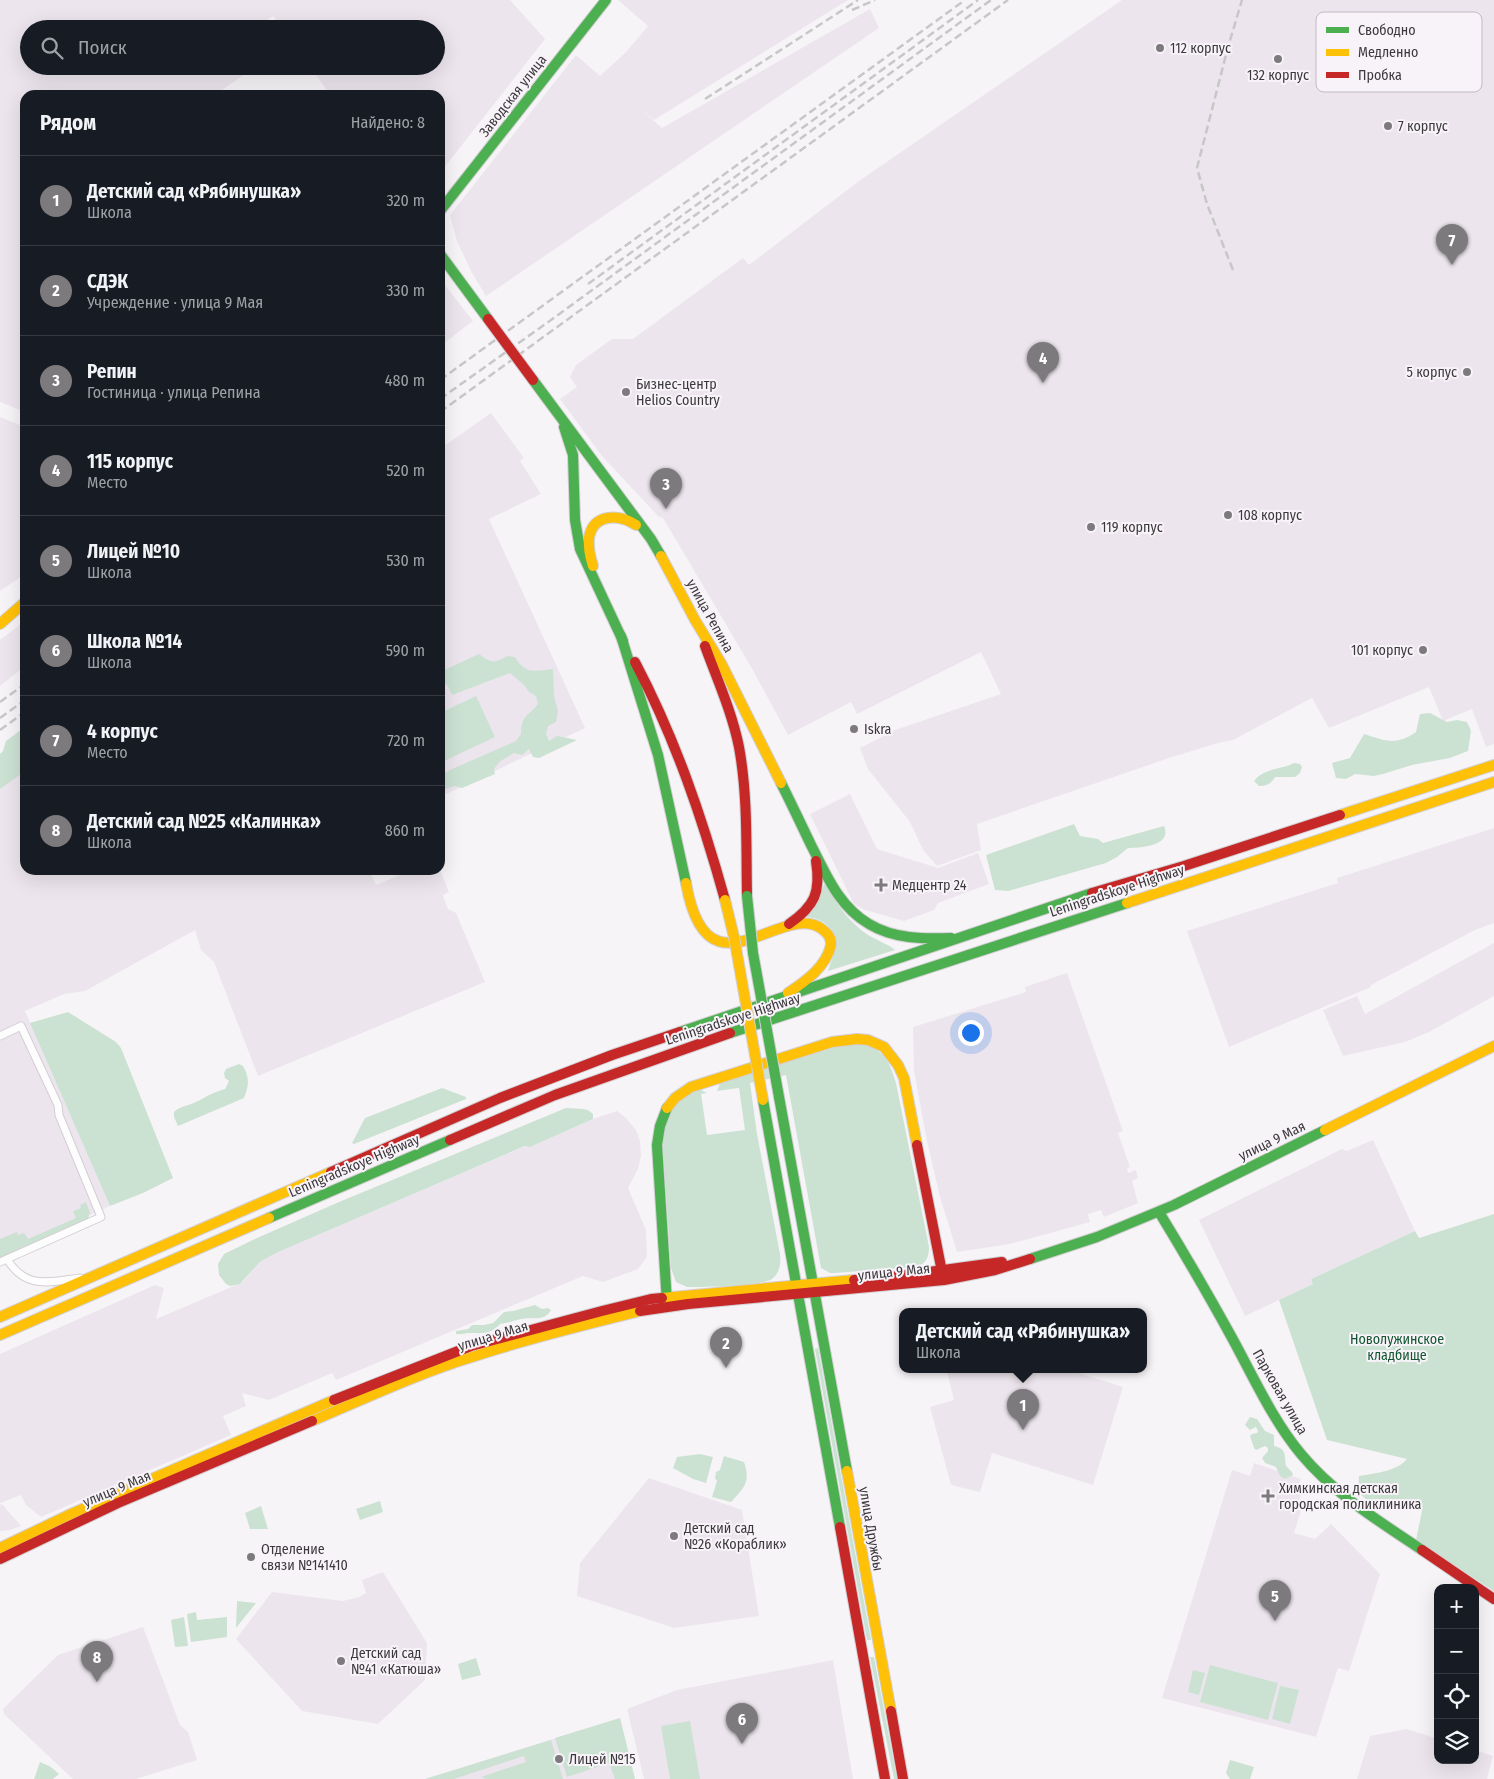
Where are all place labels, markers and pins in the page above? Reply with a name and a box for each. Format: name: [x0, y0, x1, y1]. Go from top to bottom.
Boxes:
place label: 112 корпус: [1170, 40, 1231, 57]
marker: 112 корпус: [1154, 42, 1166, 54]
marker: 132 корпус: [1272, 53, 1284, 65]
place label: 132 корпус: [1247, 67, 1309, 84]
place label: 7 корпус: [1398, 118, 1448, 135]
marker: 7 корпус: [1382, 120, 1394, 132]
pin: 7: [1436, 224, 1468, 265]
pin: 4: [1027, 342, 1059, 383]
place label: 5 корпус: [1406, 364, 1457, 381]
marker: 5 корпус: [1461, 366, 1473, 378]
place label: Бизнес-центр Helios Country: [636, 376, 721, 409]
marker: Бизнес-центр Helios Country: [620, 386, 632, 398]
pin: 3: [650, 468, 682, 509]
place label: 108 корпус: [1238, 507, 1302, 524]
marker: 108 корпус: [1222, 509, 1234, 521]
place label: 119 корпус: [1101, 519, 1163, 536]
marker: 119 корпус: [1085, 521, 1097, 533]
place label: 101 корпус: [1351, 642, 1413, 659]
marker: 101 корпус: [1417, 644, 1429, 656]
place label: Iskra: [864, 721, 892, 738]
marker: Iskra: [848, 723, 860, 735]
place label: Медцентр 24: [892, 877, 967, 894]
marker: Медцентр 24: [874, 878, 888, 892]
pin: 2: [710, 1327, 742, 1368]
pin: 1: [1007, 1389, 1039, 1430]
place label: Химкинская детская городская поликлиника: [1279, 1480, 1422, 1513]
marker: Химкинская детская городская поликлиника: [1261, 1489, 1275, 1503]
place label: Детский сад №26 «Кораблик»: [683, 1520, 787, 1553]
marker: Детский сад №26 «Кораблик»: [668, 1530, 680, 1542]
place label: Отделение связи №141410: [261, 1541, 348, 1574]
marker: Отделение связи №141410: [245, 1551, 257, 1563]
pin: 5: [1259, 1580, 1291, 1621]
pin: 8: [81, 1641, 113, 1682]
place label: Детский сад №41 «Катюша»: [350, 1645, 441, 1678]
marker: Детский сад №41 «Катюша»: [335, 1655, 347, 1667]
pin: 6: [726, 1703, 758, 1744]
place label: Лицей №15: [569, 1751, 636, 1768]
marker: Лицей №15: [553, 1753, 565, 1765]

